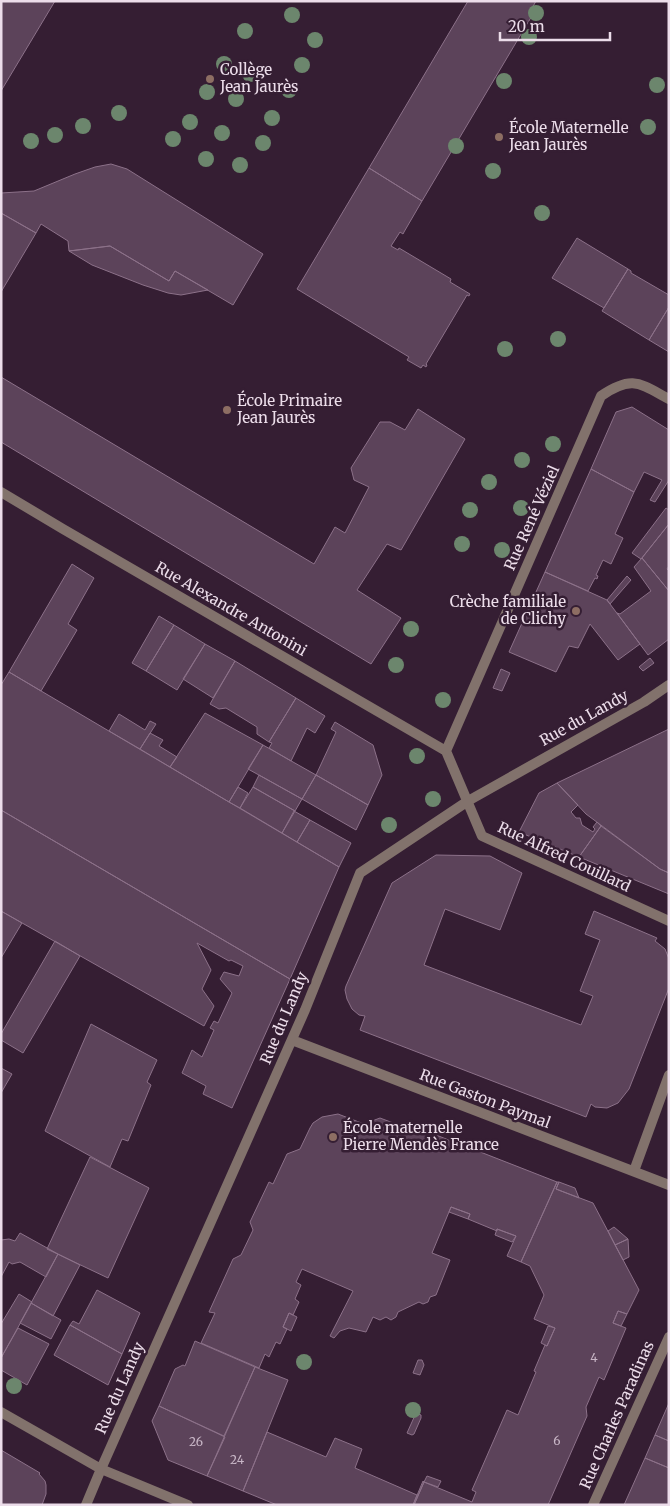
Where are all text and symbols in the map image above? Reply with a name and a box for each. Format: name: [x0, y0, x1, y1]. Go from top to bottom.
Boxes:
scale bar: [500, 10, 610, 42]
text: 20 m: [508, 17, 545, 36]
place label: Collège Jean Jaurès: [219, 60, 298, 96]
marker: Collège Jean Jaurès: [204, 73, 216, 85]
place label: École Maternelle Jean Jaurès: [508, 117, 629, 154]
marker: École Maternelle Jean Jaurès: [493, 131, 505, 143]
place label: École Primaire Jean Jaurès: [236, 390, 342, 427]
marker: École Primaire Jean Jaurès: [221, 404, 233, 416]
street label: Rue René Véziel: [500, 462, 563, 573]
street label: Rue Alexandre Antonini: [152, 557, 311, 660]
place label: Crèche familiale de Clichy: [450, 592, 566, 628]
marker: Crèche familiale de Clichy: [570, 605, 582, 617]
street label: Rue du Landy: [536, 685, 632, 750]
street label: Rue Alfred Couillard: [495, 817, 634, 896]
street label: Rue du Landy: [256, 969, 312, 1067]
street label: Rue Gaston Paymal: [417, 1065, 554, 1132]
place label: École maternelle Pierre Mendès France: [343, 1117, 499, 1154]
marker: École maternelle Pierre Mendès France: [327, 1131, 339, 1143]
street label: Rue Charles Paradinas: [575, 1338, 658, 1492]
street label: Rue du Landy: [91, 1339, 148, 1437]
house number: 4: [590, 1350, 598, 1365]
house number: 6: [553, 1433, 561, 1448]
house number: 26: [189, 1434, 203, 1449]
house number: 24: [230, 1452, 245, 1467]

